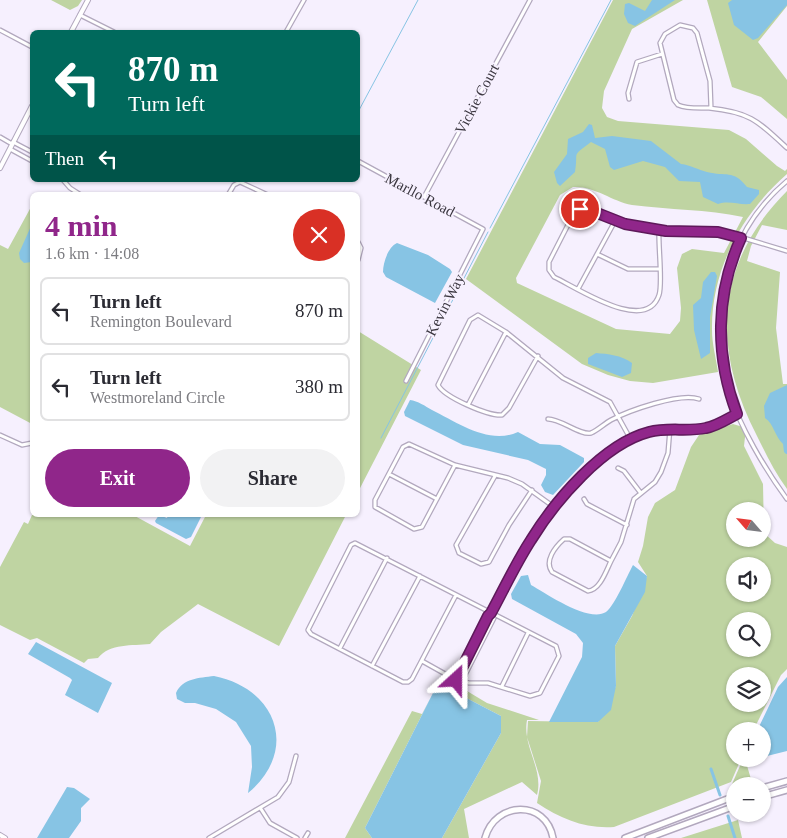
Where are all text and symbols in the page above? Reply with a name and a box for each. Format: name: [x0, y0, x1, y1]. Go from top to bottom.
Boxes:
icon: left: [45, 50, 110, 115]
text: 870 m: [128, 50, 218, 89]
street label: Vickie Court: [452, 61, 503, 137]
text: Turn left: [128, 91, 205, 116]
icon: left: [94, 145, 122, 173]
text: Then: [45, 148, 84, 169]
street label: Marllo Road: [383, 170, 458, 220]
pin: [559, 188, 601, 230]
icon: arrive: [566, 195, 594, 223]
text: 4 min: [45, 209, 118, 242]
button: close: [293, 209, 345, 261]
text: 1.6 km · 14:08: [45, 245, 139, 262]
street label: Kevin Way: [423, 271, 468, 339]
text: Turn left: [90, 291, 162, 312]
icon: left: [47, 297, 75, 325]
text: 870 m: [295, 300, 343, 321]
text: Remington Boulevard: [90, 313, 232, 330]
text: Turn left: [90, 367, 162, 388]
icon: left: [47, 373, 75, 401]
text: 380 m: [295, 376, 343, 397]
text: Westmoreland Circle: [90, 389, 225, 406]
button: Exit: [45, 449, 190, 507]
button: Share: [200, 449, 345, 507]
north arrow: [726, 502, 771, 548]
map controls: [726, 502, 771, 822]
button: sound: [726, 557, 771, 602]
button: search: [726, 612, 771, 657]
position arrow: [429, 653, 481, 705]
button: layers: [726, 667, 771, 712]
button: +: [726, 722, 771, 767]
button: −: [726, 777, 771, 822]

